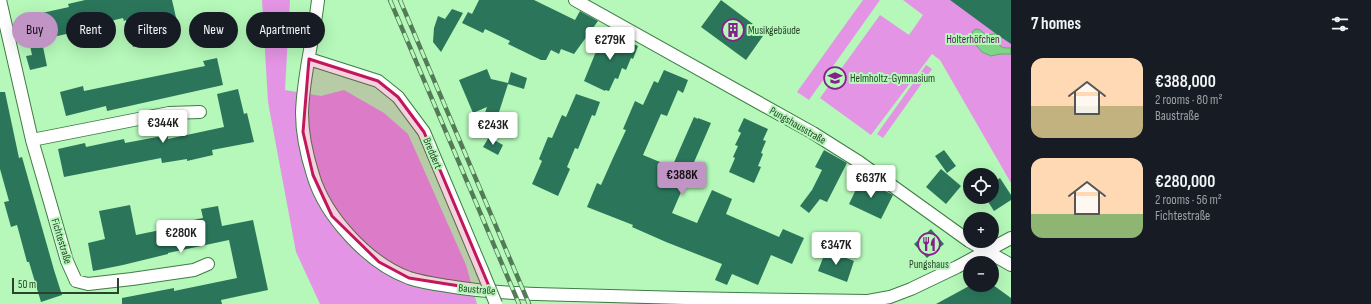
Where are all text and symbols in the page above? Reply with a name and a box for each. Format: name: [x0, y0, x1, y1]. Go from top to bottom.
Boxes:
chip: Buy: [12, 12, 58, 48]
chip: Rent: [66, 12, 116, 48]
chip: Filters: [124, 12, 181, 48]
chip: New: [189, 12, 238, 48]
chip: Apartment: [246, 12, 325, 48]
icon: filters: [1329, 13, 1351, 35]
text: 7 homes: [1031, 14, 1081, 34]
building icon: Musikgebäude: [720, 17, 746, 43]
place label: Musikgebäude: [748, 24, 800, 37]
pin: €279K: [582, 27, 638, 61]
text: €279K: [595, 32, 625, 48]
park label: Holterhöfchen: [946, 33, 1000, 46]
school or university icon: Helmholtz-Gymnasium: [822, 65, 848, 91]
place label: Helmholtz-Gymnasium: [850, 72, 935, 85]
text: €388,000: [1155, 72, 1216, 92]
icon: home: [1063, 74, 1111, 122]
text: 2 rooms · 80 m²: [1155, 92, 1222, 108]
street label: Pungshausstraße: [767, 104, 828, 147]
text: Baustraße: [1155, 108, 1199, 124]
pin: €344K: [135, 110, 191, 144]
pin: €243K: [465, 112, 521, 146]
text: €344K: [147, 115, 179, 131]
text: €243K: [478, 117, 508, 133]
street label: Breddert: [420, 136, 445, 171]
pin: €388K: [654, 162, 710, 196]
pin: €637K: [843, 165, 899, 199]
text: €388K: [666, 167, 698, 183]
map controls: [963, 168, 999, 292]
button: locate: [963, 168, 999, 204]
text: €637K: [856, 170, 886, 186]
text: €280,000: [1155, 172, 1215, 192]
icon: home: [1063, 174, 1111, 222]
text: 2 rooms · 56 m²: [1155, 192, 1222, 208]
text: Fichtestraße: [1155, 208, 1210, 224]
button: +: [963, 212, 999, 248]
street label: Fichtestraße: [48, 217, 75, 265]
pin: €280K: [153, 220, 209, 254]
text: €280K: [165, 225, 197, 241]
restaurant icon: Pungshaus: [916, 231, 942, 257]
pin: €347K: [808, 232, 864, 266]
text: €347K: [821, 237, 851, 253]
button: −: [963, 256, 999, 292]
place label: Pungshaus: [909, 258, 949, 271]
scale bar: [12, 276, 119, 295]
text: 50 m: [18, 278, 36, 291]
street label: Baustraße: [458, 281, 496, 298]

